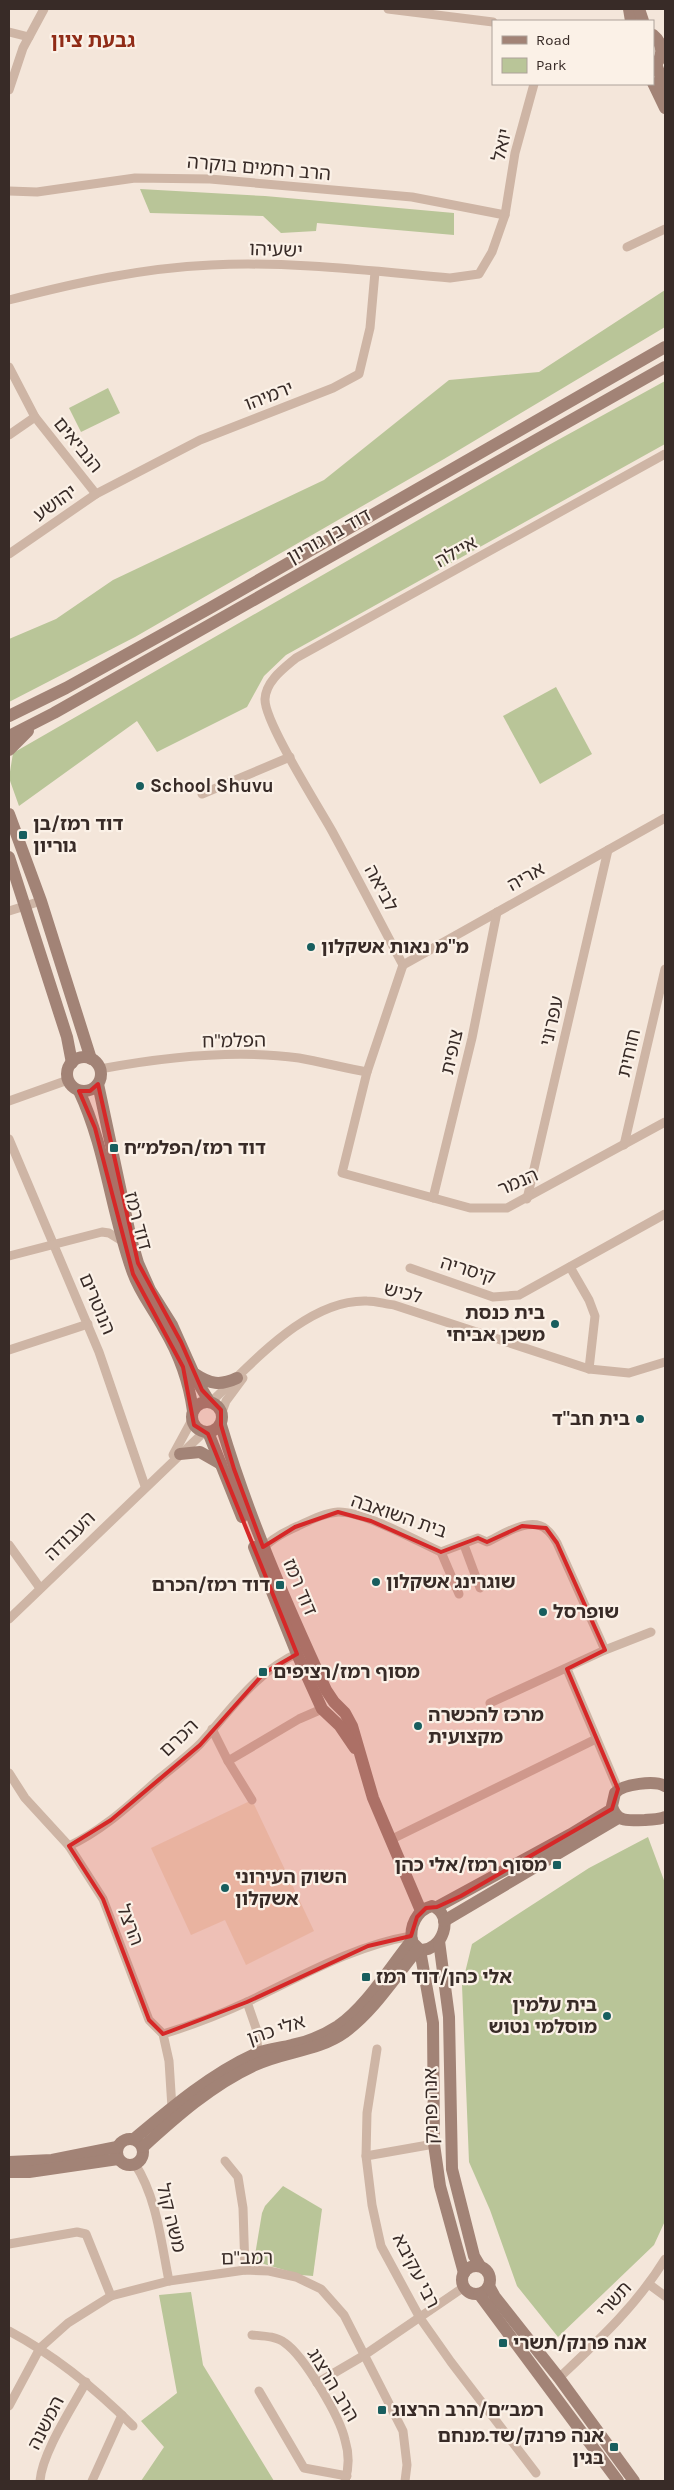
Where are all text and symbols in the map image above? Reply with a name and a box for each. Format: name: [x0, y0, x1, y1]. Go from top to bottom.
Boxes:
legend: [492, 20, 654, 85]
district label: גבעת ציון: [51, 29, 135, 52]
text: Road: [536, 31, 571, 49]
text: Park: [536, 56, 566, 74]
street label: יואל: [488, 126, 516, 164]
street label: הרב רחמים בוקרה: [186, 151, 332, 185]
street label: ישעיהו: [249, 238, 303, 262]
street label: ירמיהו: [242, 377, 296, 415]
street label: הנביאים: [49, 413, 107, 477]
street label: יהושע: [29, 480, 81, 526]
street label: דוד בן גוריון: [283, 504, 375, 568]
street label: איילה: [431, 532, 481, 572]
place label: School Shuvu: [150, 775, 274, 797]
marker: School Shuvu: [134, 780, 146, 792]
place label: דוד רמז/בן גוריון: [33, 813, 123, 857]
marker: דוד רמז/בן גוריון: [17, 829, 29, 841]
street label: אריה: [504, 858, 548, 896]
street label: לביאה: [360, 861, 402, 915]
place label: מ"מ נאות אשקלון: [321, 936, 469, 958]
marker: מ"מ נאות אשקלון: [305, 941, 317, 953]
street label: עפרוני: [536, 994, 568, 1048]
street label: צופית: [436, 1027, 468, 1077]
street label: חוחית: [613, 1027, 645, 1079]
street label: הפלמ"ח: [202, 1029, 266, 1053]
place label: דוד רמז/הפלמ״ח: [124, 1137, 266, 1159]
marker: דוד רמז/הפלמ״ח: [108, 1142, 120, 1154]
street label: הנמר: [495, 1164, 541, 1200]
street label: דוד רמז: [120, 1189, 156, 1253]
street label: קיסריה: [438, 1251, 498, 1289]
street label: הנוטרים: [74, 1270, 120, 1338]
street label: לכיש: [382, 1278, 425, 1308]
place label: בית כנסת משכן אביחי: [446, 1302, 545, 1346]
marker: בית כנסת משכן אביחי: [549, 1318, 561, 1330]
place label: בית חב"ד: [552, 1408, 630, 1430]
marker: בית חב"ד: [634, 1413, 646, 1425]
street label: בית השואבה: [348, 1489, 450, 1543]
street label: העבודה: [40, 1507, 100, 1565]
street label: דוד רמז: [278, 1555, 322, 1619]
place label: שוגרינג אשקלון: [386, 1571, 516, 1593]
place label: דוד רמז/הכרם: [152, 1574, 270, 1596]
marker: שוגרינג אשקלון: [370, 1576, 382, 1588]
marker: דוד רמז/הכרם: [274, 1579, 286, 1591]
place label: שופרסל: [553, 1601, 619, 1623]
marker: שופרסל: [537, 1606, 549, 1618]
place label: מסוף רמז/רציפים: [273, 1661, 420, 1683]
marker: מסוף רמז/רציפים: [257, 1666, 269, 1678]
place label: מרכז להכשרה מקצועית: [428, 1704, 544, 1748]
street label: הכרם: [155, 1715, 203, 1761]
marker: מרכז להכשרה מקצועית: [412, 1720, 424, 1732]
place label: מסוף רמז/אלי כהן: [394, 1854, 547, 1876]
marker: מסוף רמז/אלי כהן: [551, 1859, 563, 1871]
place label: השוק העירוני אשקלון: [235, 1866, 347, 1910]
marker: השוק העירוני אשקלון: [219, 1882, 231, 1894]
street label: הרצל: [112, 1901, 148, 1949]
place label: אלי כהן/דוד רמז: [376, 1966, 512, 1988]
marker: אלי כהן/דוד רמז: [360, 1971, 372, 1983]
place label: בית עלמין מוסלמי נטוש: [488, 1994, 597, 2038]
street label: אלי כהן: [244, 2010, 308, 2050]
marker: בית עלמין מוסלמי נטוש: [601, 2010, 613, 2022]
street label: אנה פרנק: [419, 2068, 443, 2144]
street label: משה קול: [152, 2181, 190, 2255]
street label: רבי עקיבא: [388, 2230, 444, 2312]
street label: רמב"ם: [221, 2247, 273, 2269]
street label: תשרי: [592, 2277, 636, 2323]
place label: אנה פרנק/תשרי: [513, 2332, 647, 2354]
marker: אנה פרנק/תשרי: [497, 2337, 509, 2349]
street label: הרב הרצוג: [303, 2344, 363, 2426]
street label: המשנה: [23, 2392, 69, 2454]
place label: רמב״ם/הרב הרצוג: [392, 2399, 544, 2421]
marker: רמב״ם/הרב הרצוג: [376, 2404, 388, 2416]
place label: אנה פרנק/שד.מנחם בגין: [438, 2425, 604, 2469]
marker: אנה פרנק/שד.מנחם בגין: [608, 2441, 620, 2453]

